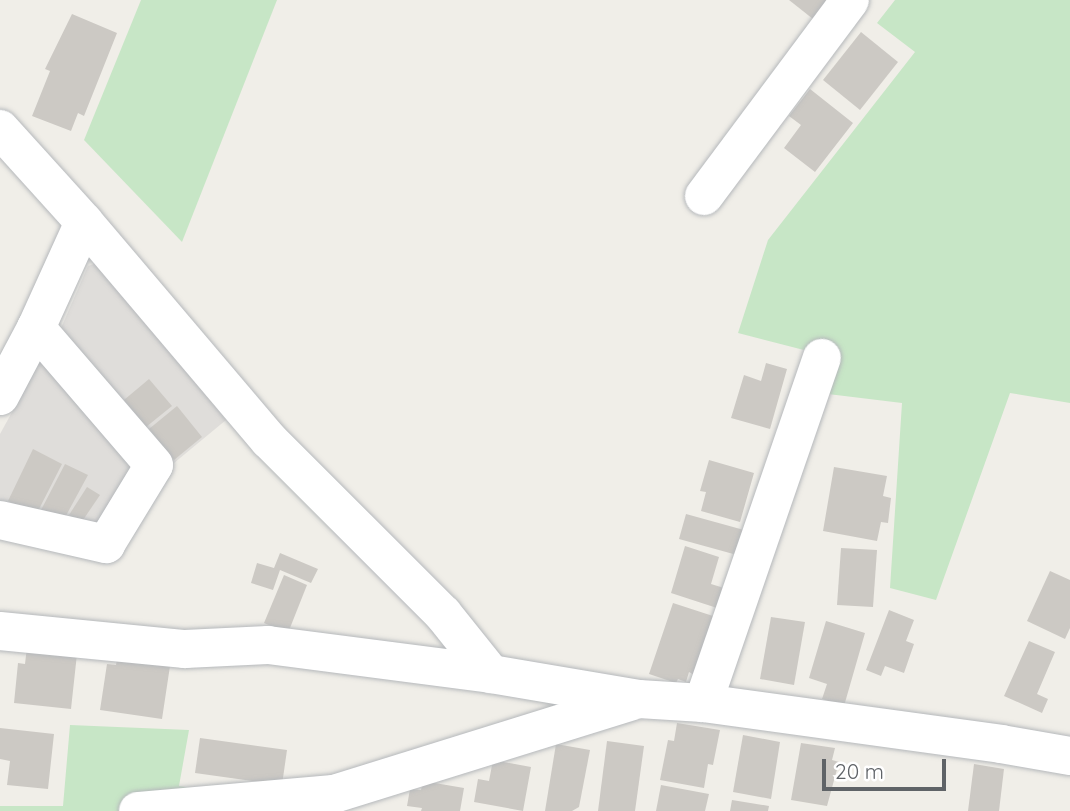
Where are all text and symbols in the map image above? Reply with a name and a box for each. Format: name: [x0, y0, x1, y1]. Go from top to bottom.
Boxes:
scale bar: [825, 744, 949, 788]
text: 20 m: [835, 758, 884, 784]

